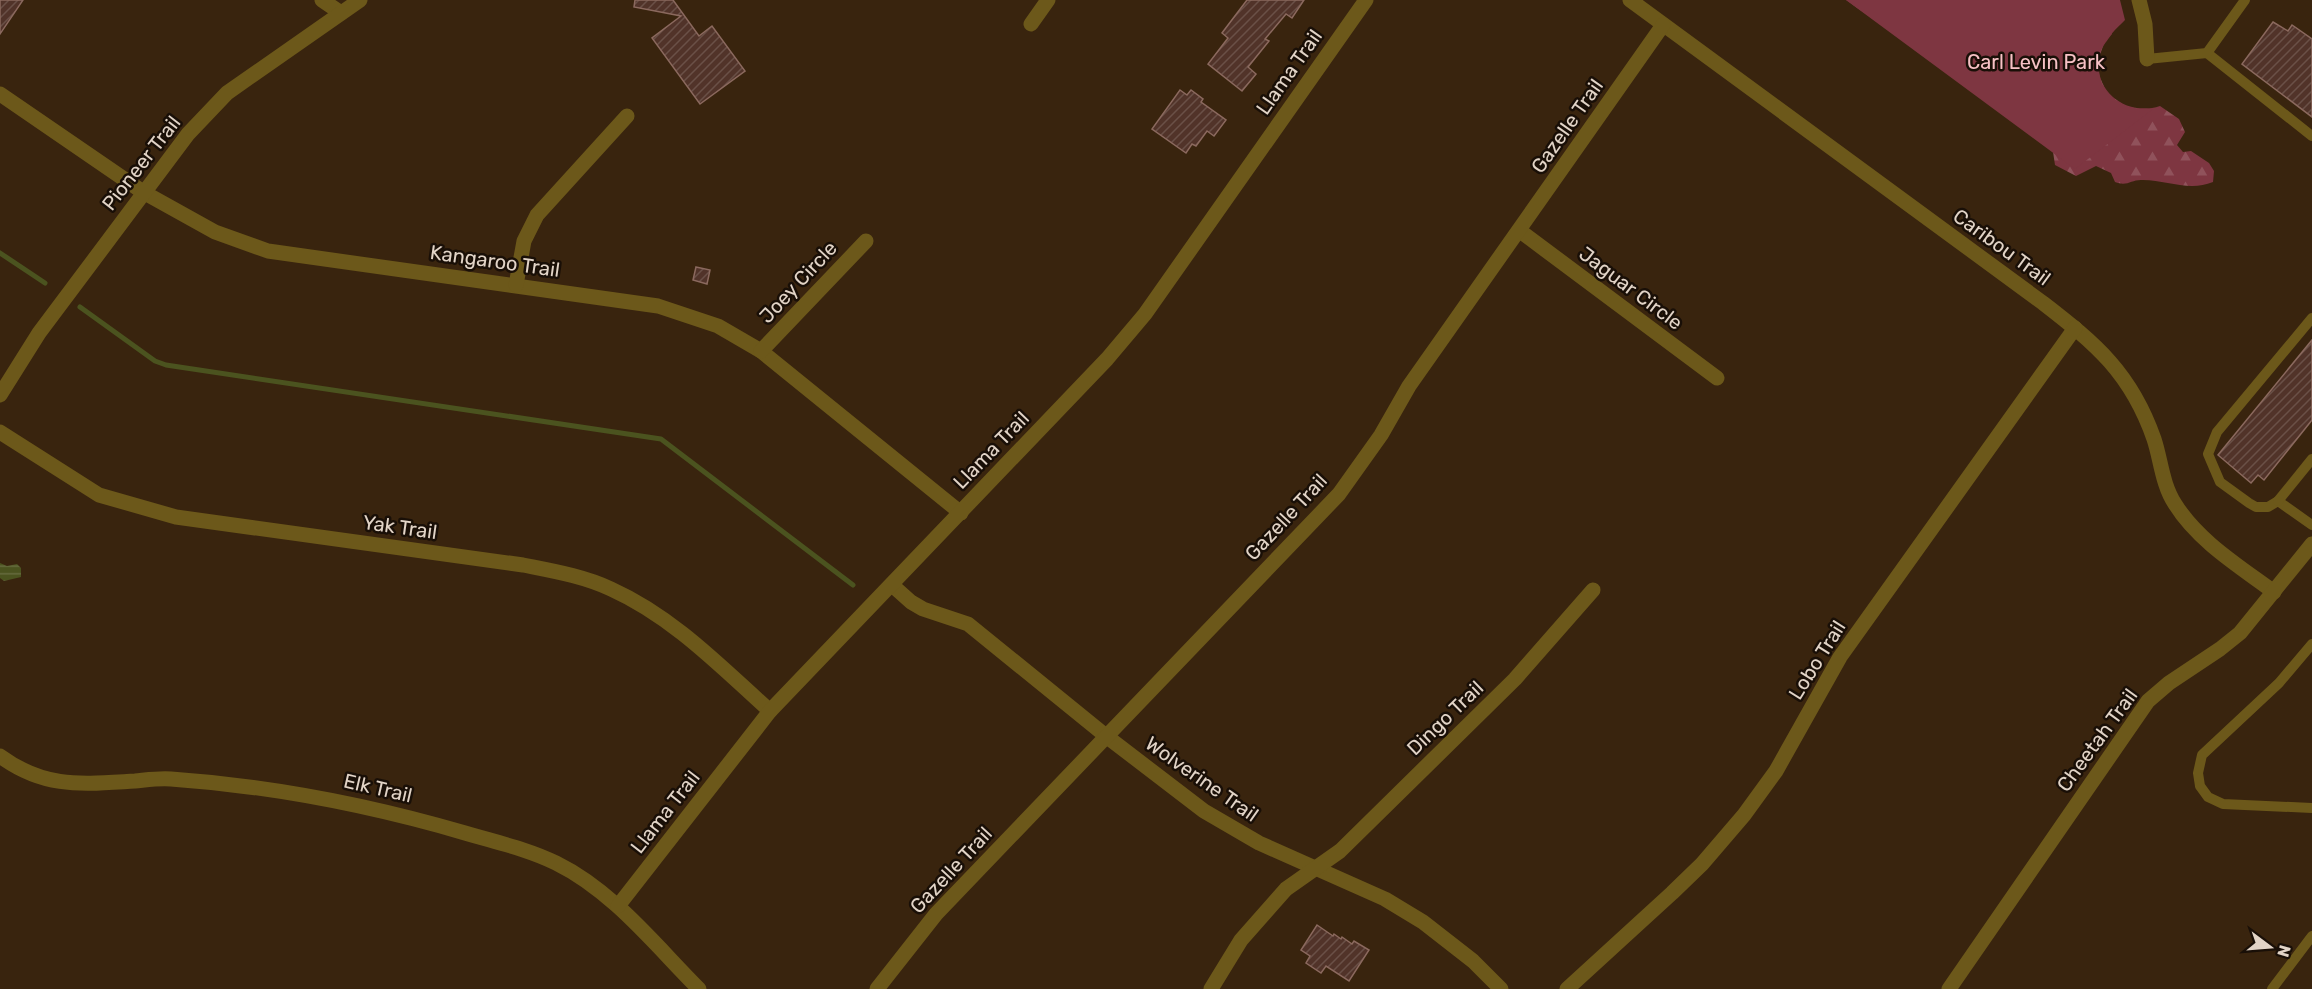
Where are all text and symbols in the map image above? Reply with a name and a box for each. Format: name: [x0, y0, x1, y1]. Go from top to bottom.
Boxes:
street label: Llama Trail: [1251, 25, 1327, 119]
park label: Carl Levin Park: [1967, 50, 2106, 74]
street label: Gazelle Trail: [1526, 74, 1608, 178]
street label: Pioneer Trail: [97, 111, 185, 215]
street label: Caribou Trail: [1949, 204, 2055, 290]
street label: Joey Circle: [754, 236, 842, 328]
street label: Kangaroo Trail: [429, 240, 561, 282]
street label: Jaguar Circle: [1575, 241, 1687, 335]
street label: Llama Trail: [948, 406, 1034, 494]
street label: Gazelle Trail: [1240, 469, 1332, 565]
street label: Yak Trail: [361, 510, 439, 544]
street label: Lobo Trail: [1783, 616, 1851, 704]
street label: Dingo Trail: [1402, 676, 1488, 760]
street label: Cheetah Trail: [2052, 684, 2142, 796]
street label: Wolverine Trail: [1141, 731, 1263, 827]
street label: Llama Trail: [625, 766, 705, 858]
street label: Elk Trail: [341, 768, 415, 808]
street label: Gazelle Trail: [905, 822, 997, 918]
north arrow: [2240, 917, 2300, 977]
text: N: [2273, 943, 2295, 959]

